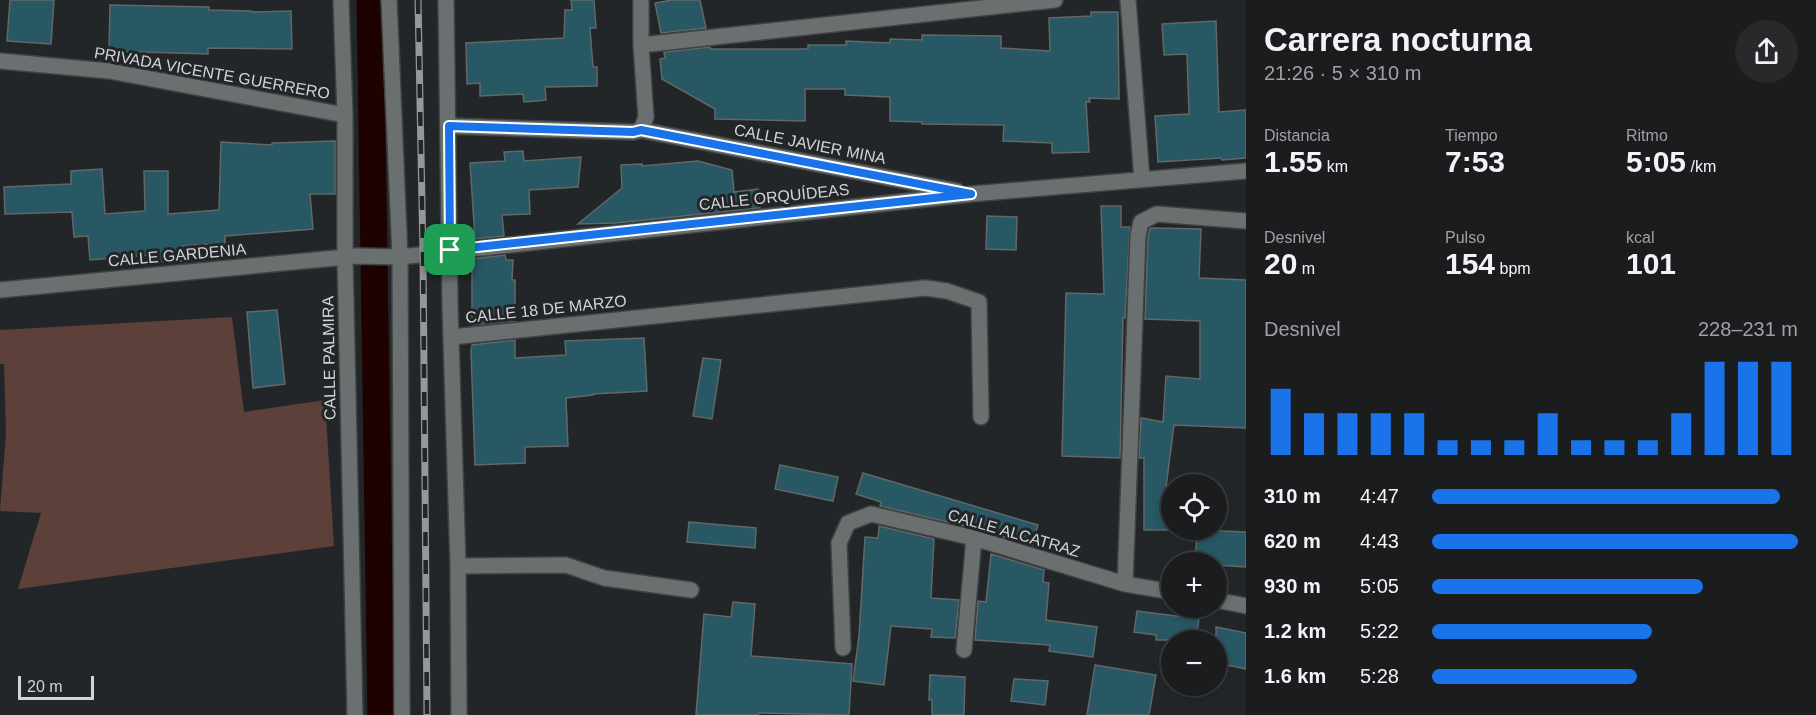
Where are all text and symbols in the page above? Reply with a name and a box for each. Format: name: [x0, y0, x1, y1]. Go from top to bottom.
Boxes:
button: share: [1735, 20, 1798, 83]
text: Carrera nocturna: [1264, 21, 1532, 58]
street label: PRIVADA VICENTE GUERRERO: [93, 44, 331, 102]
text: 21:26 · 5 × 310 m: [1264, 62, 1421, 84]
street label: CALLE JAVIER MINA: [733, 121, 888, 167]
text: Distancia: [1264, 127, 1330, 144]
text: Tiempo: [1445, 127, 1498, 144]
text: Ritmo: [1626, 127, 1668, 144]
text: 1.55: [1264, 145, 1322, 178]
text: 7:53: [1445, 145, 1505, 178]
text: 5:05: [1626, 145, 1686, 178]
text: km: [1322, 158, 1348, 175]
text: /km: [1686, 158, 1716, 175]
street label: CALLE ORQUÍDEAS: [698, 180, 850, 213]
pin: [424, 224, 475, 275]
text: Desnivel: [1264, 229, 1325, 246]
text: Pulso: [1445, 229, 1485, 246]
text: kcal: [1626, 229, 1654, 246]
icon: arrive: [433, 233, 466, 266]
street label: CALLE GARDENIA: [107, 240, 247, 270]
text: 20: [1264, 247, 1297, 280]
text: 154: [1445, 247, 1495, 280]
text: 101: [1626, 247, 1676, 280]
text: m: [1297, 260, 1315, 277]
text: bpm: [1495, 260, 1531, 277]
street label: CALLE 18 DE MARZO: [465, 292, 627, 326]
street label: CALLE PALMIRA: [319, 295, 339, 420]
text: Desnivel: [1264, 318, 1341, 340]
text: 228–231 m: [1698, 318, 1798, 340]
map controls: [1161, 474, 1227, 696]
button: locate: [1161, 474, 1227, 540]
text: 310 m: [1264, 485, 1321, 507]
text: 4:47: [1360, 485, 1399, 507]
street label: CALLE ALCATRAZ: [946, 506, 1082, 560]
text: 620 m: [1264, 530, 1321, 552]
text: 4:43: [1360, 530, 1399, 552]
button: +: [1161, 552, 1227, 618]
text: 930 m: [1264, 575, 1321, 597]
text: 5:05: [1360, 575, 1399, 597]
text: 1.2 km: [1264, 620, 1326, 642]
text: 5:22: [1360, 620, 1399, 642]
button: −: [1161, 630, 1227, 696]
text: 1.6 km: [1264, 665, 1326, 687]
text: 5:28: [1360, 665, 1399, 687]
scale bar: [18, 673, 94, 700]
text: 20 m: [27, 678, 63, 695]

